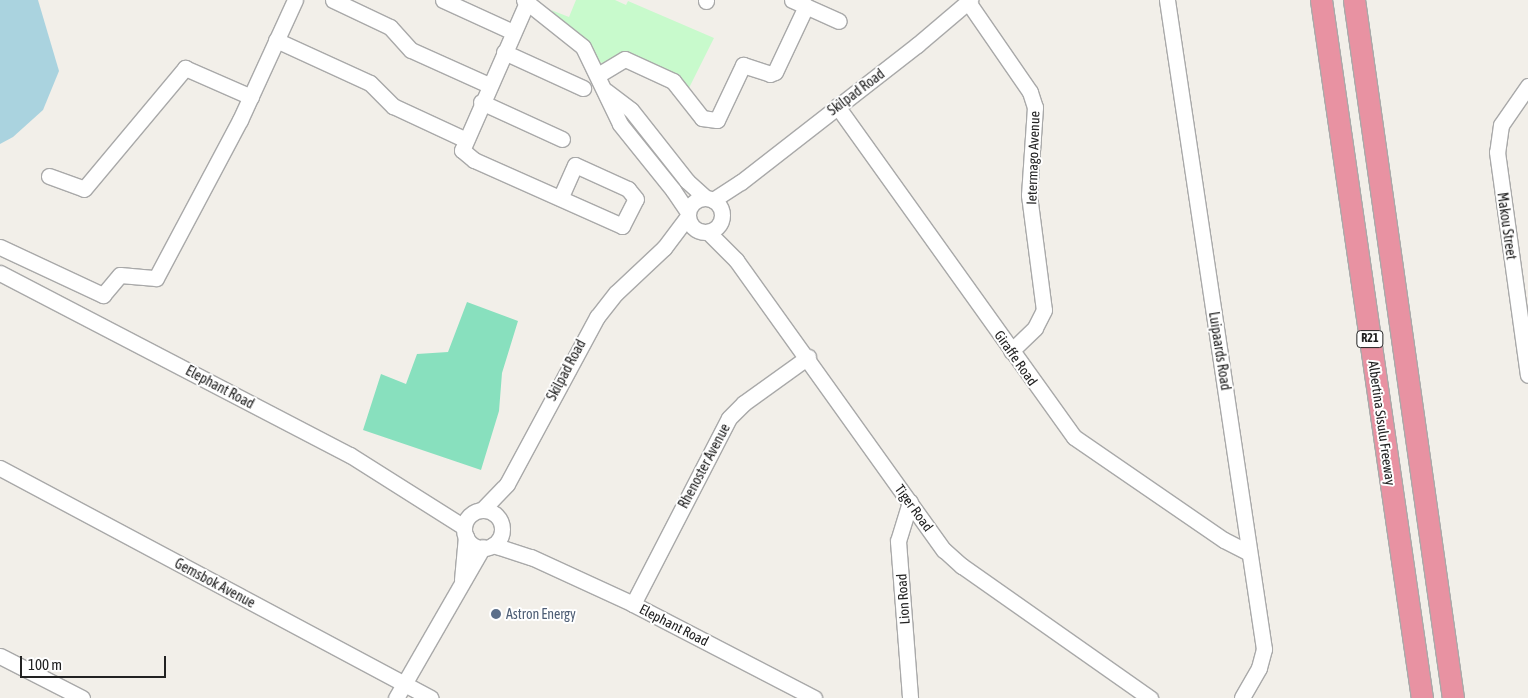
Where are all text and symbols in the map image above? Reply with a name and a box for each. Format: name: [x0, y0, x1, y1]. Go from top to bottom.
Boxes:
street label: Skilpad Road: [824, 65, 888, 119]
street label: Ietermago Avenue: [1023, 111, 1043, 205]
street label: Makou Street: [1494, 191, 1520, 261]
street label: Luipaards Road: [1205, 310, 1235, 392]
street label: Giraffe Road: [991, 327, 1041, 389]
road number: R21: [1356, 329, 1384, 348]
street label: Skilpad Road: [543, 336, 589, 404]
street label: Albertina Sisulu Freeway: [1365, 360, 1399, 486]
street label: Elephant Road: [183, 362, 257, 412]
street label: Rhenoster Avenue: [675, 421, 733, 511]
street label: Tiger Road: [891, 481, 937, 535]
street label: Gemsbok Avenue: [172, 555, 258, 611]
street label: Lion Road: [893, 573, 913, 625]
street label: Elephant Road: [637, 600, 711, 650]
place label: Astron Energy: [506, 606, 576, 622]
marker: Astron Energy: [490, 608, 502, 620]
scale bar: [22, 646, 169, 678]
text: 100 m: [28, 656, 62, 673]

